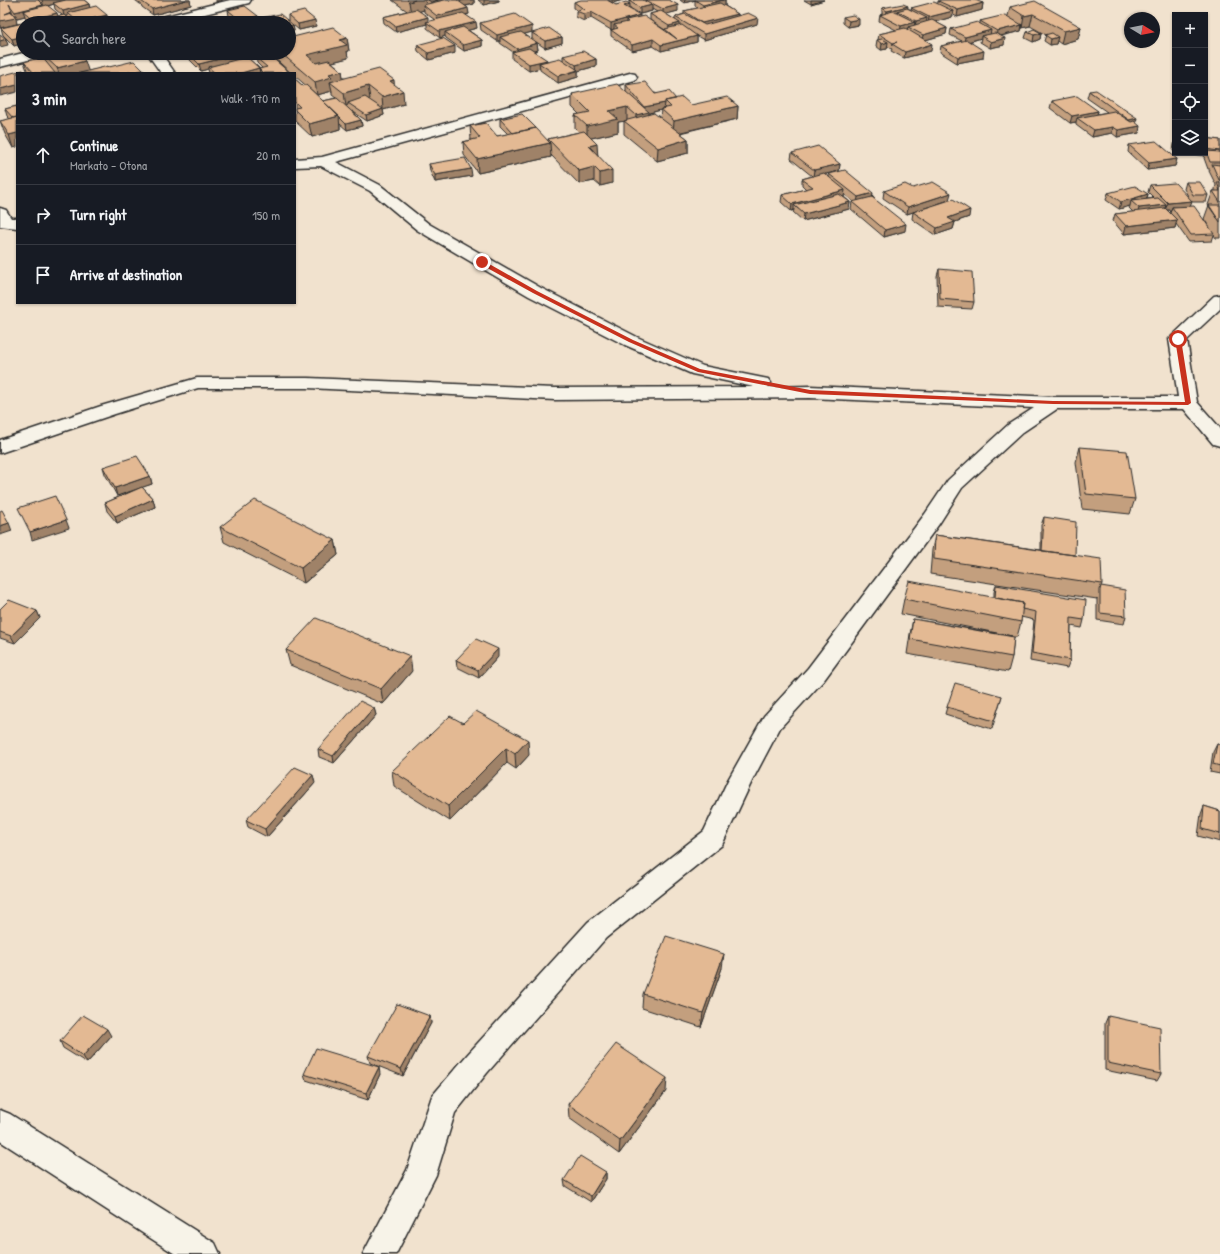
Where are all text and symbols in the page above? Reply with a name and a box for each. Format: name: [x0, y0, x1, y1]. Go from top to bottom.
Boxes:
north arrow: [1124, 12, 1160, 48]
map controls: [1172, 12, 1208, 156]
button: +: [1172, 12, 1208, 48]
search box: [16, 16, 296, 60]
icon: search: [30, 27, 52, 49]
text: Search here: [62, 28, 126, 49]
button: −: [1172, 48, 1208, 84]
button: locate: [1172, 84, 1208, 120]
text: 3 min: [32, 87, 67, 110]
text: Walk · 170 m: [221, 89, 280, 107]
button: layers: [1172, 120, 1208, 156]
text: Continue: [70, 135, 118, 156]
icon: ahead: [32, 144, 54, 166]
text: 20 m: [256, 146, 280, 164]
text: Markato - Otona: [70, 156, 147, 174]
icon: right: [32, 204, 54, 226]
text: Turn right: [70, 204, 126, 225]
text: 150 m: [252, 206, 280, 224]
route end: [473, 253, 491, 271]
icon: arrive: [32, 264, 54, 286]
text: Arrive at destination: [70, 264, 182, 285]
route start: [1169, 330, 1187, 348]

